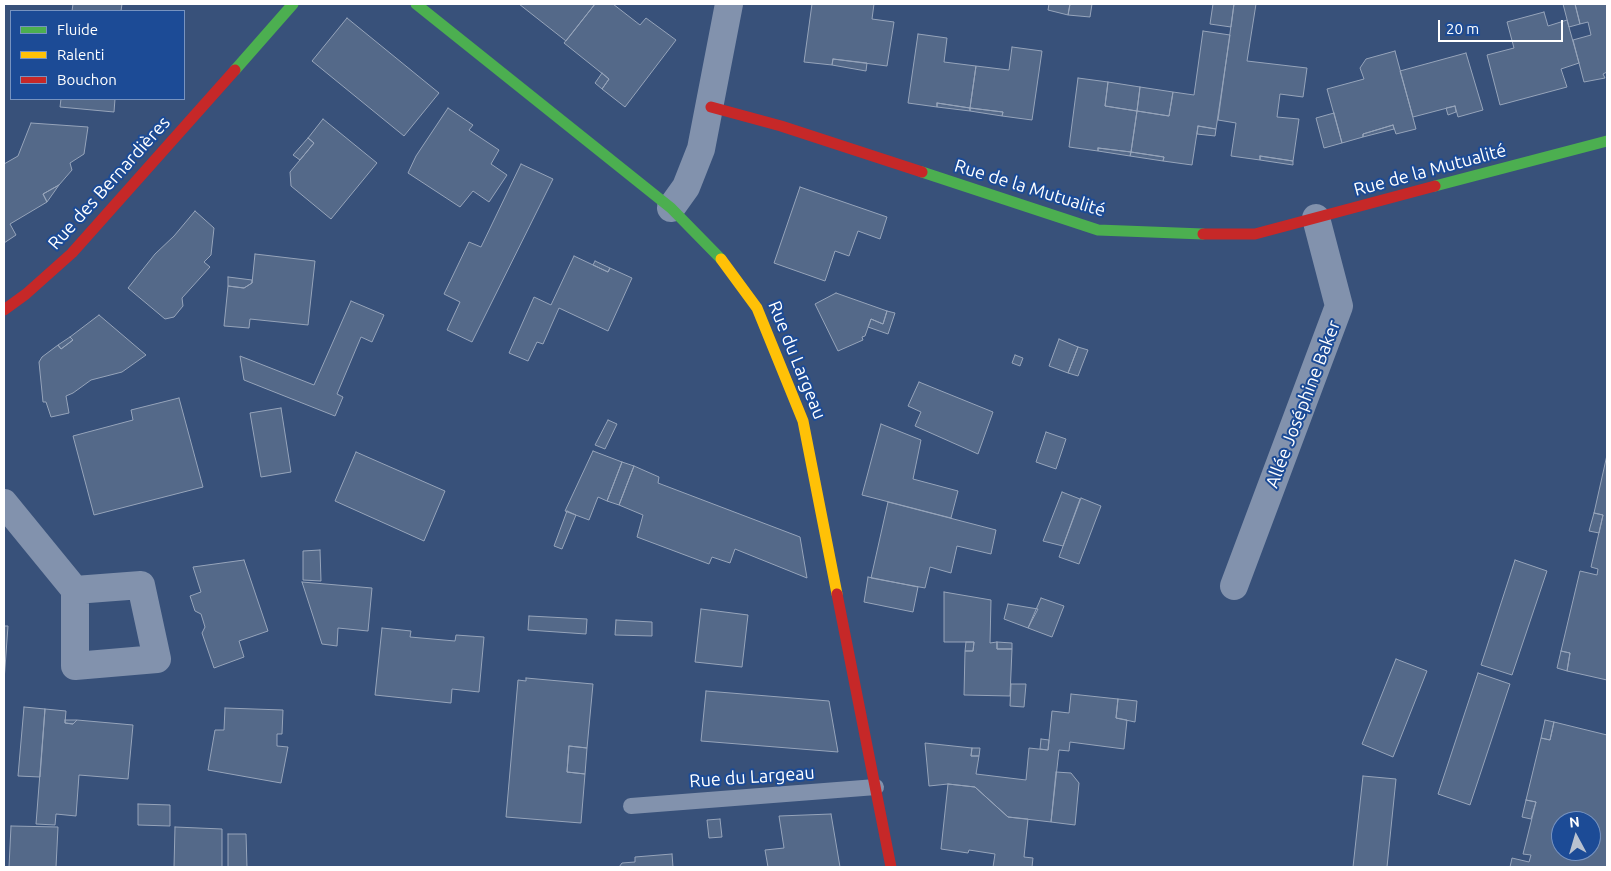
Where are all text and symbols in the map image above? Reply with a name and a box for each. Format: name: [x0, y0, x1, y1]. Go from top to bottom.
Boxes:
legend: [10, 10, 185, 100]
scale bar: [1441, 10, 1566, 42]
text: 20 m: [1446, 20, 1479, 37]
text: Fluide: [57, 21, 98, 38]
text: Ralenti: [57, 46, 104, 63]
text: Bouchon: [57, 71, 117, 88]
street label: Rue des Bernardières: [43, 112, 175, 254]
street label: Rue de la Mutualité: [1351, 139, 1509, 201]
street label: Rue de la Mutualité: [952, 155, 1108, 221]
street label: Rue du Largeau: [763, 298, 831, 422]
street label: Allée Joséphine Baker: [1261, 317, 1345, 491]
street label: Rue du Largeau: [689, 762, 815, 792]
north arrow: [1551, 811, 1601, 861]
text: N: [1568, 814, 1581, 831]

